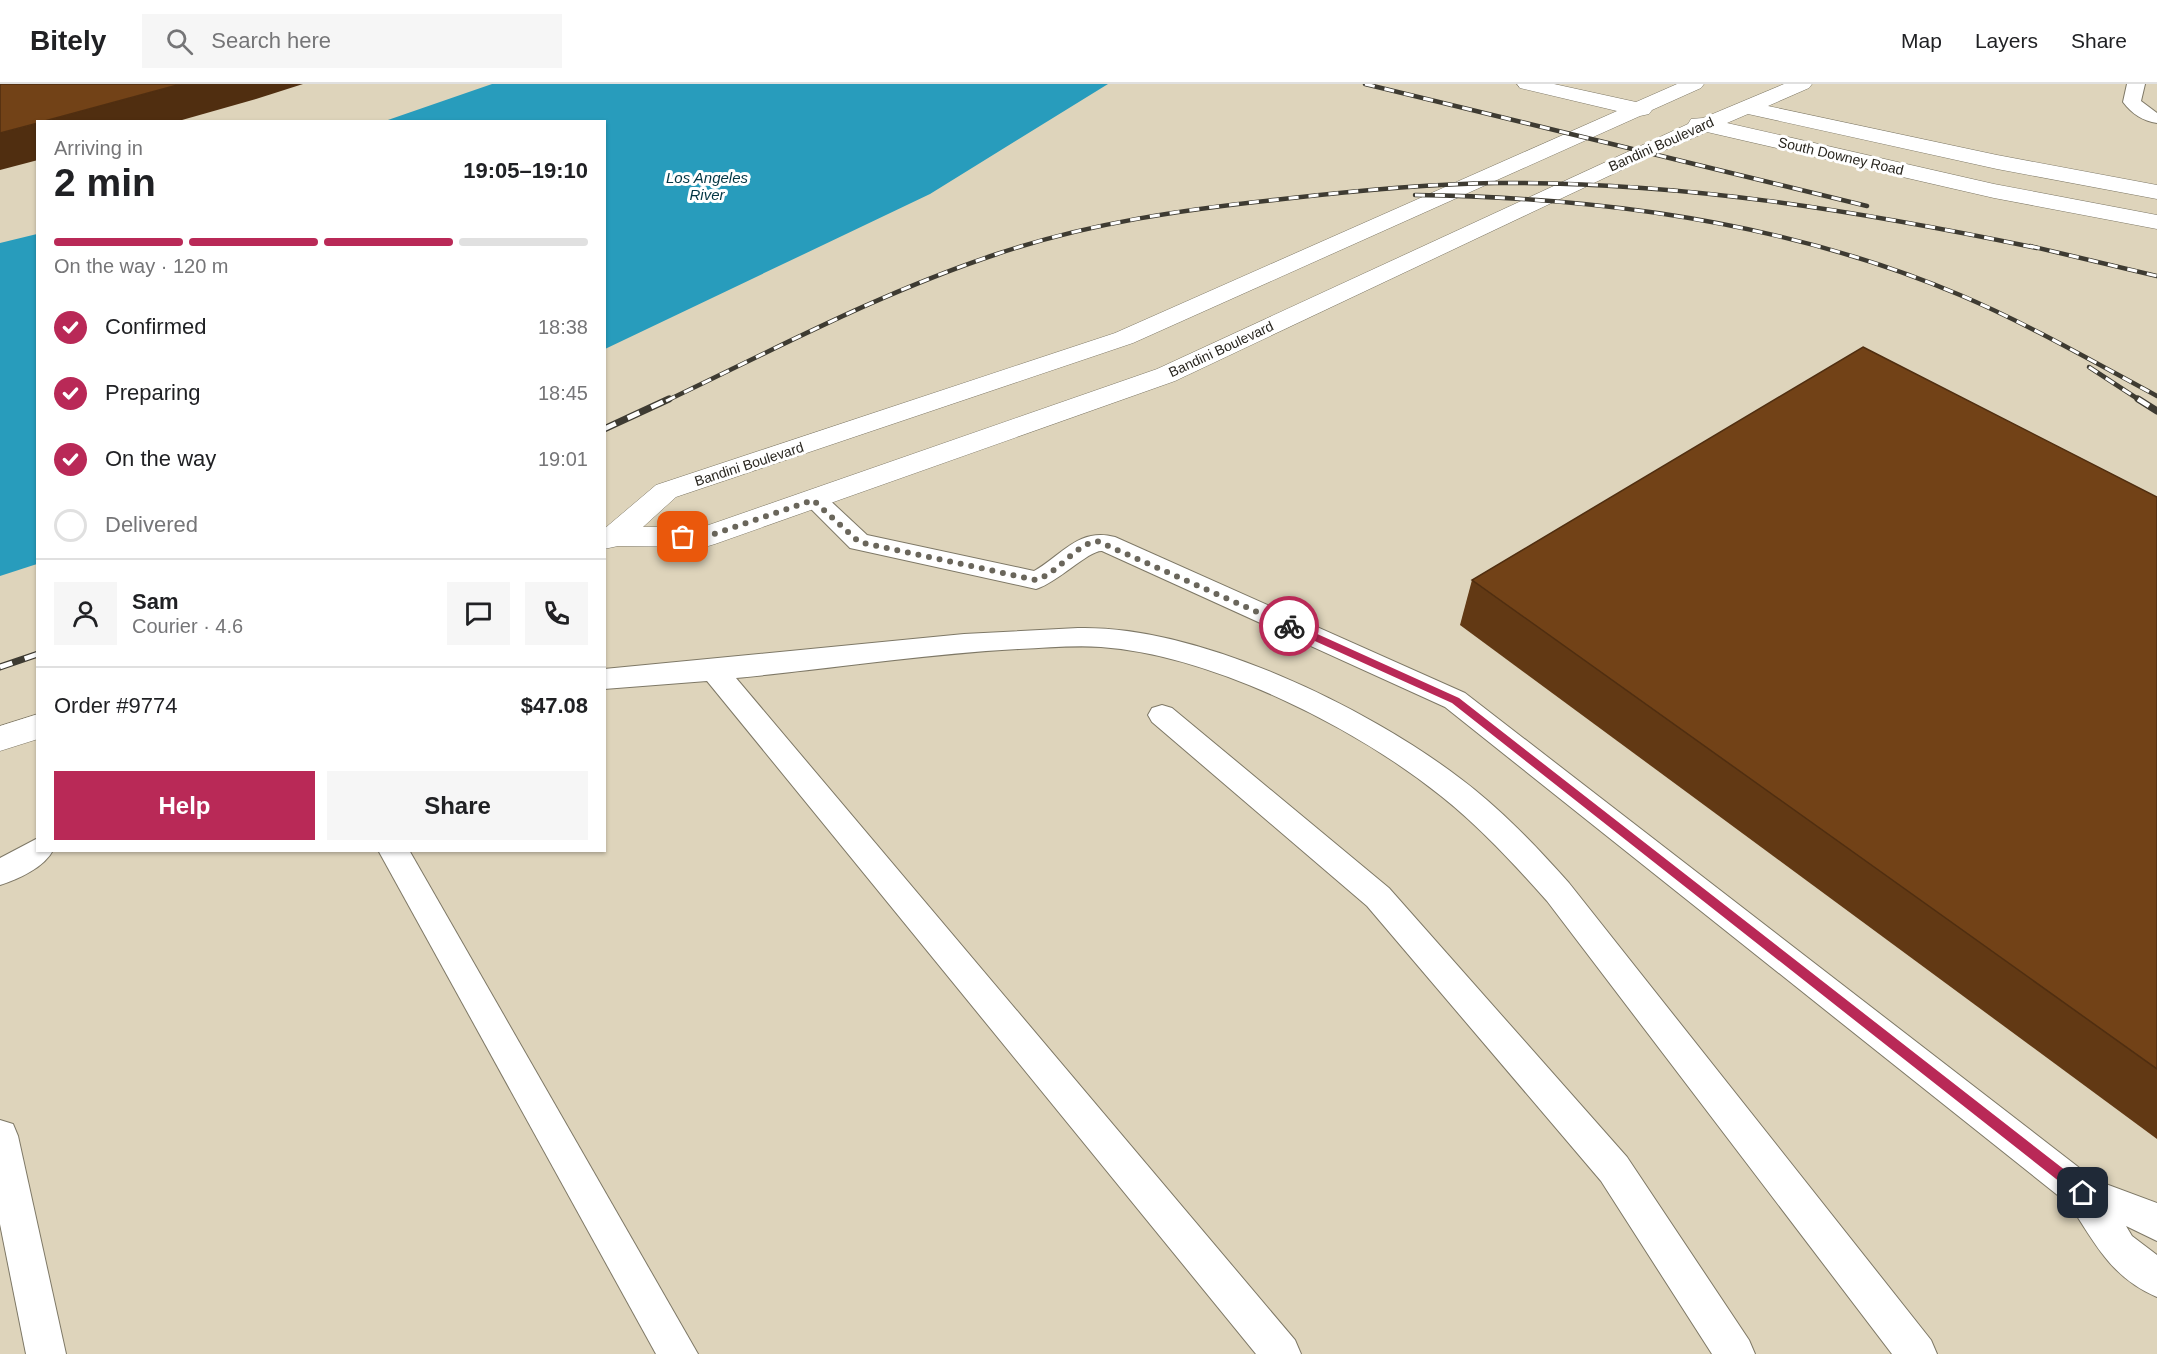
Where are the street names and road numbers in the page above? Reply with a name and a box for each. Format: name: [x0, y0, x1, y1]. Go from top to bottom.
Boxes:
street label: Bandini Boulevard: [1606, 114, 1716, 174]
street label: South Downey Road: [1777, 134, 1905, 178]
street label: Bandini Boulevard: [1166, 318, 1276, 380]
street label: Bandini Boulevard: [692, 439, 806, 489]

